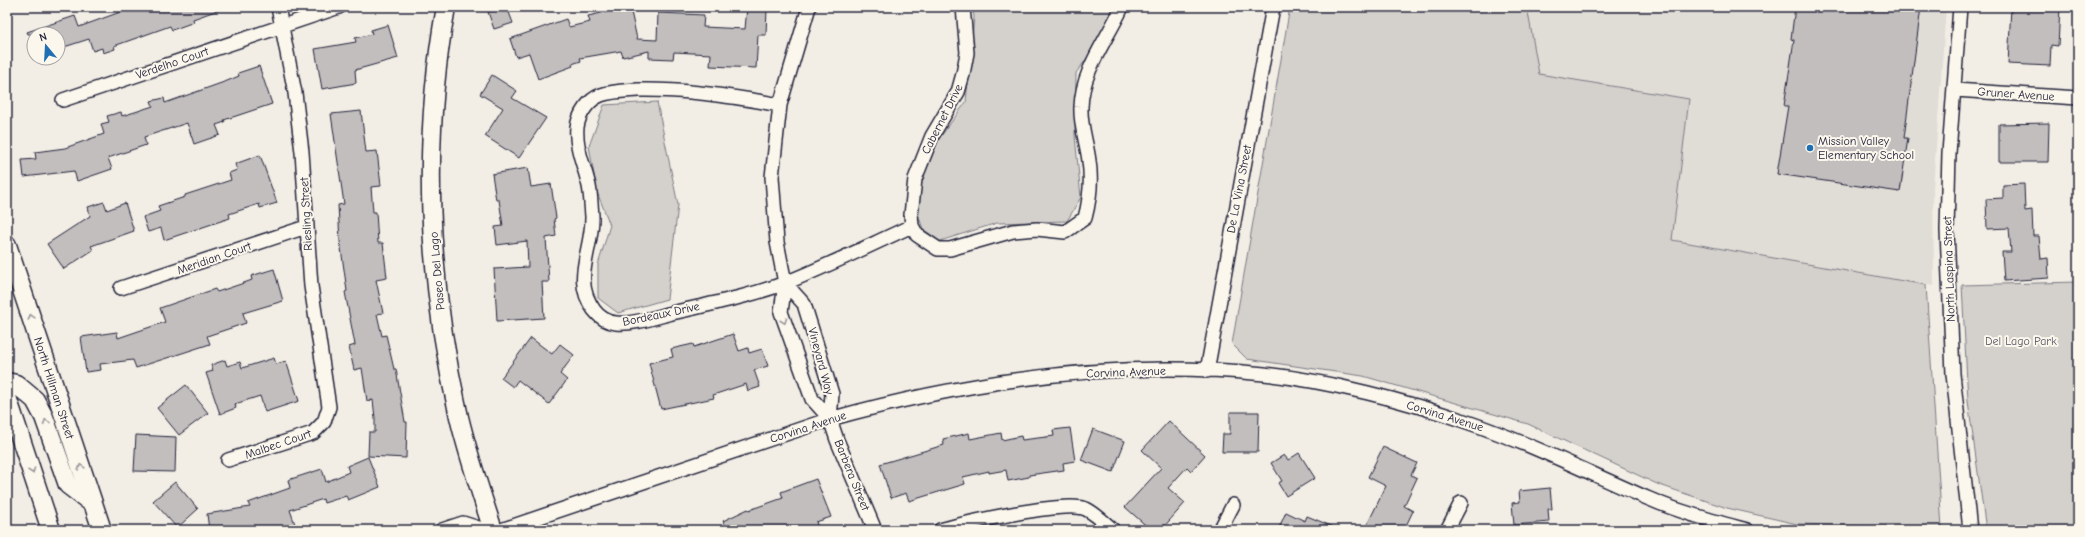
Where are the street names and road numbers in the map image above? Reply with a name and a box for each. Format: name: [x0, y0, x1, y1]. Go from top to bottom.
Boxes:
street label: Verdelho Court: [134, 44, 211, 82]
street label: Cabernet Drive: [918, 82, 966, 156]
street label: Gruner Avenue: [1977, 84, 2055, 104]
street label: De La Vina Street: [1224, 143, 1255, 234]
street label: Riesling Street: [297, 176, 315, 251]
street label: North Laspina Street: [1940, 215, 1958, 322]
street label: Paseo Del Lago: [427, 231, 447, 311]
street label: Meridian Court: [175, 239, 253, 277]
street label: Bordeaux Drive: [621, 299, 701, 329]
street label: Vineyard Way: [805, 326, 837, 397]
street label: North Hillman Street: [31, 335, 77, 441]
street label: Corvina Avenue: [1086, 364, 1166, 380]
street label: Corvina Avenue: [1405, 398, 1485, 434]
street label: Corvina Avenue: [768, 408, 848, 446]
street label: Malbec Court: [243, 426, 313, 462]
street label: Barbera Street: [831, 437, 873, 513]

